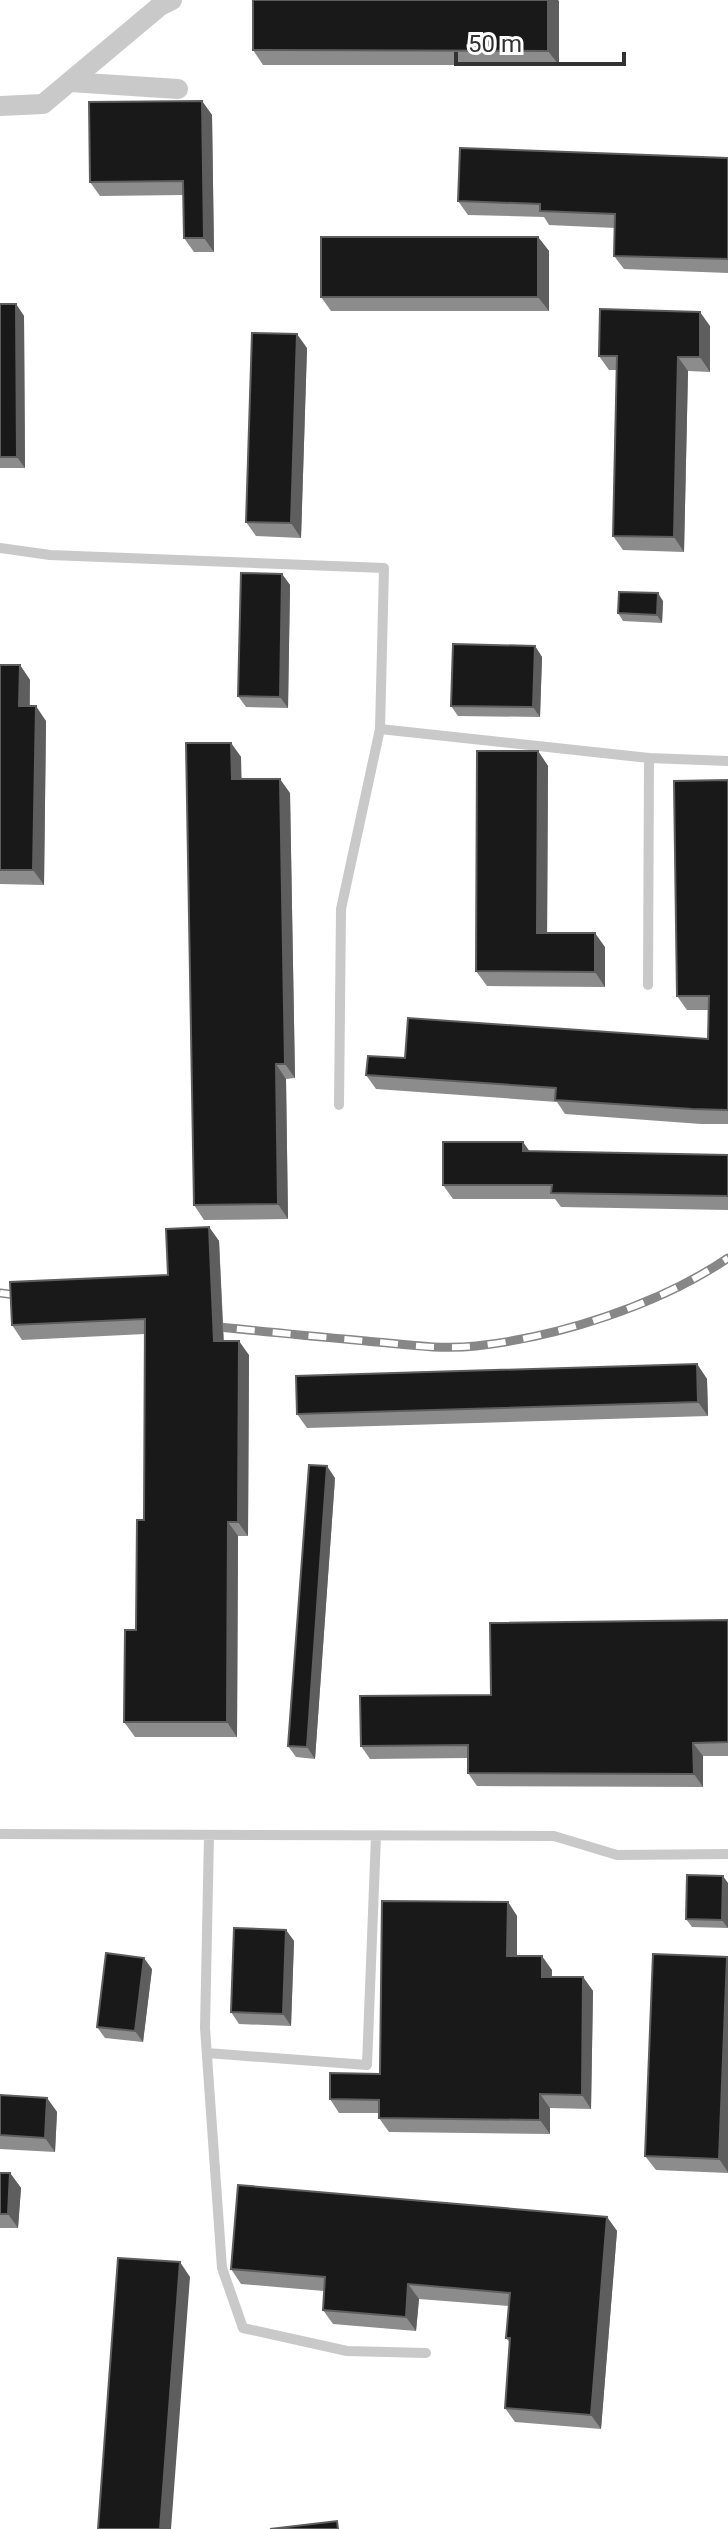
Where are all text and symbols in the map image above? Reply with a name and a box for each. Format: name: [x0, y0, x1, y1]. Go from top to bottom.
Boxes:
scale bar: [456, 16, 624, 66]
text: 50 m: [468, 30, 522, 58]

